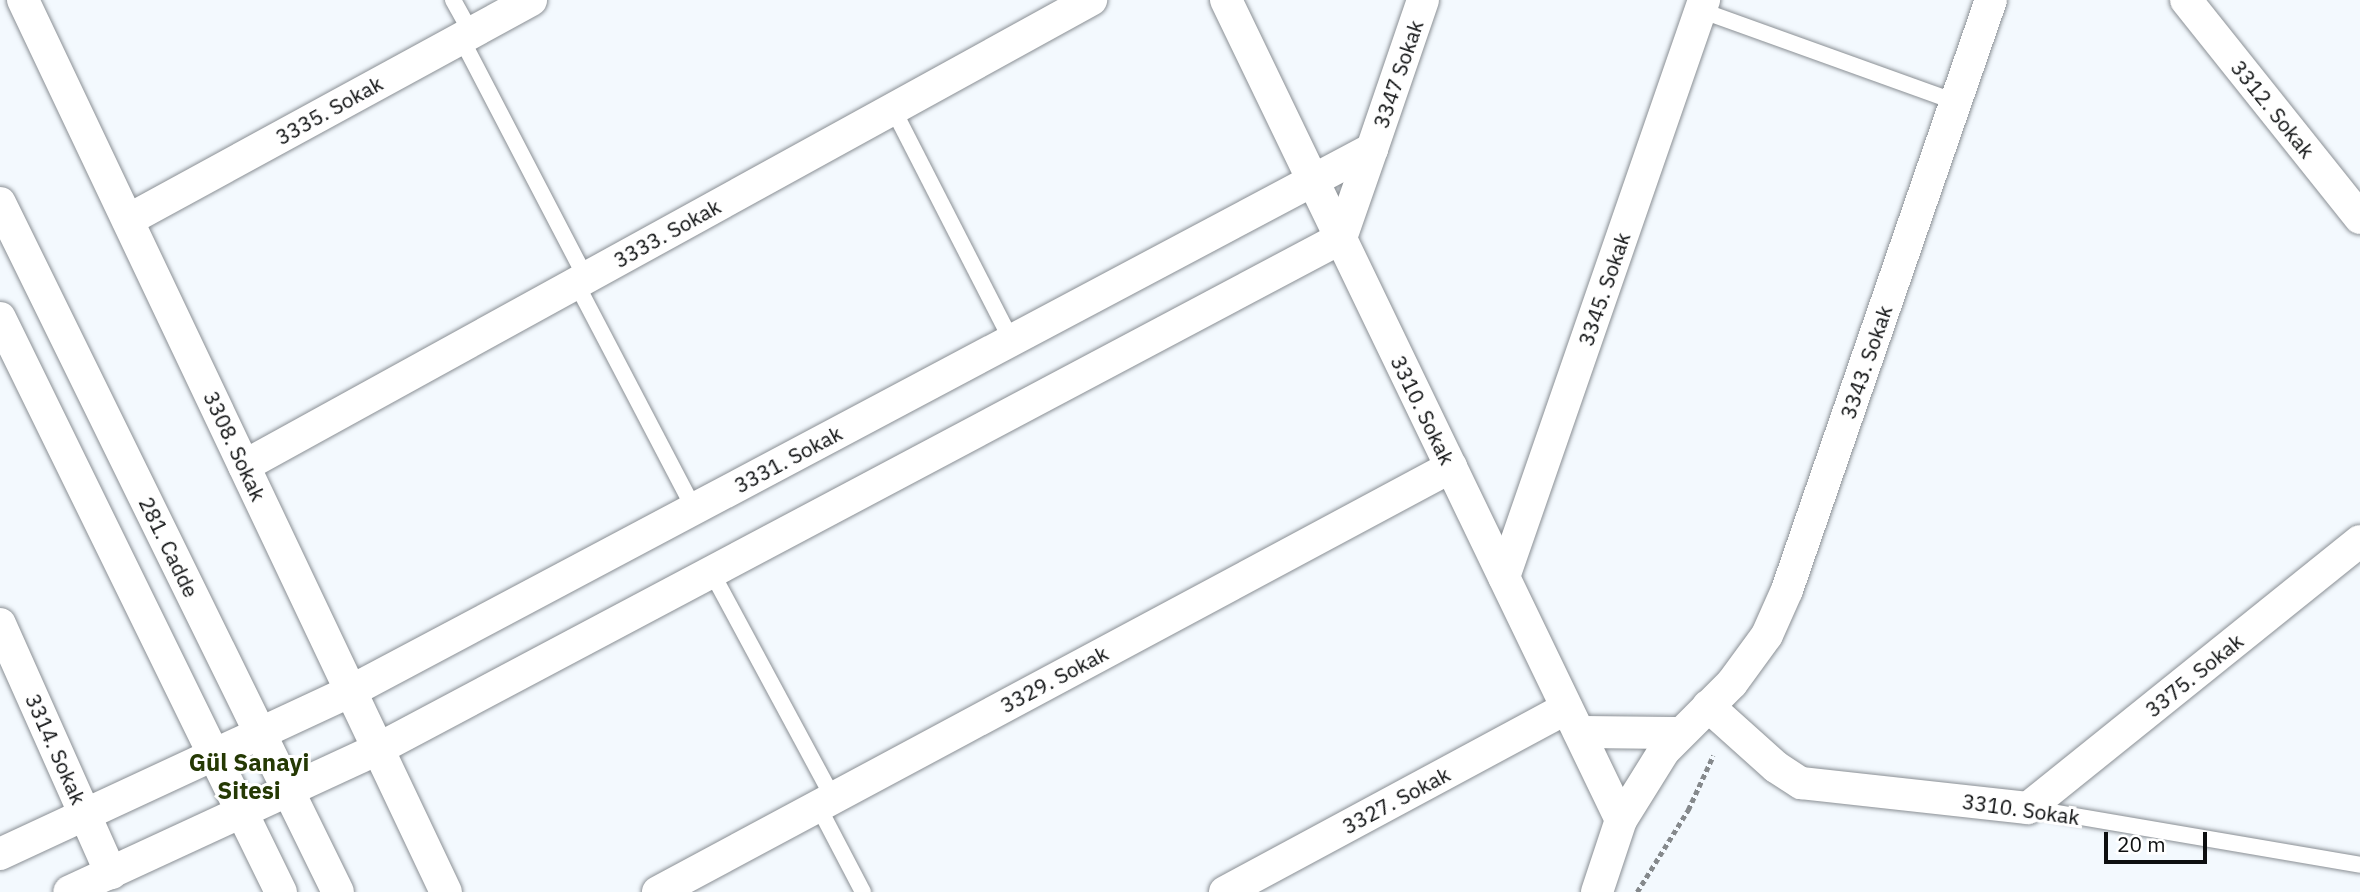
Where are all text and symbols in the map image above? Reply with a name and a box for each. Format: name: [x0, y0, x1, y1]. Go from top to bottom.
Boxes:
street label: 3347 Sokak: [1368, 17, 1428, 131]
street label: 3312. Sokak: [2226, 55, 2320, 163]
street label: 3335. Sokak: [271, 70, 387, 150]
street label: 3333. Sokak: [609, 193, 725, 273]
street label: 3345. Sokak: [1573, 229, 1635, 349]
street label: 3343. Sokak: [1835, 302, 1897, 422]
street label: 3310. Sokak: [1386, 351, 1460, 469]
street label: 3308. Sokak: [199, 387, 271, 505]
street label: 3331. Sokak: [730, 420, 846, 498]
street label: 281. Cadde: [134, 493, 204, 601]
street label: 3375. Sokak: [2140, 628, 2248, 722]
street label: 3329. Sokak: [996, 640, 1112, 718]
street label: 3314. Sokak: [20, 690, 92, 808]
district label: Gül Sanayi Sitesi: [189, 749, 309, 805]
street label: 3327. Sokak: [1338, 761, 1454, 839]
street label: 3310. Sokak: [1961, 788, 2081, 830]
scale bar: [2108, 818, 2211, 862]
text: 20 m: [2117, 830, 2166, 858]

